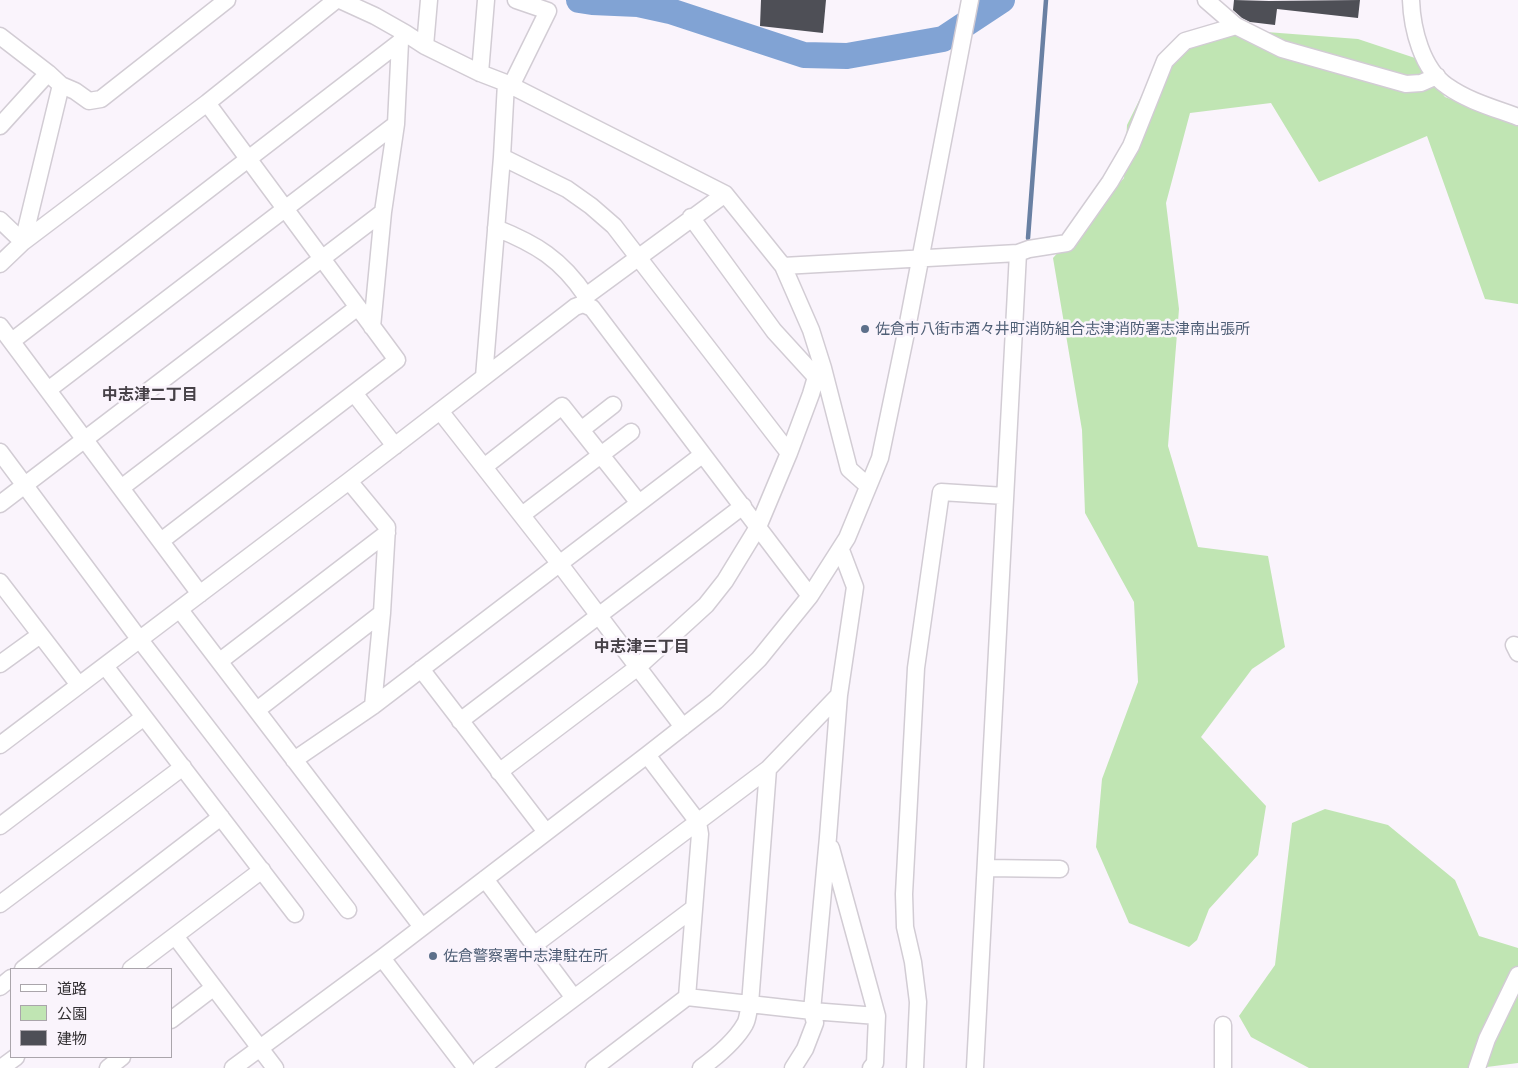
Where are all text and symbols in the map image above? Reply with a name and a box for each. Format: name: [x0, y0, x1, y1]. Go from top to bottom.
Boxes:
place label: 佐倉市八街市酒々井町消防組合志津消防署志津南出張所: [875, 320, 1250, 338]
marker: 佐倉市八街市酒々井町消防組合志津消防署志津南出張所: [859, 323, 871, 335]
district label: 中志津二丁目: [102, 385, 198, 405]
district label: 中志津三丁目: [594, 637, 690, 657]
place label: 佐倉警察署中志津駐在所: [443, 947, 608, 965]
marker: 佐倉警察署中志津駐在所: [427, 950, 439, 962]
legend: [10, 968, 172, 1058]
text: 道路: [57, 982, 87, 997]
text: 公園: [57, 1007, 87, 1022]
text: 建物: [57, 1032, 87, 1047]

